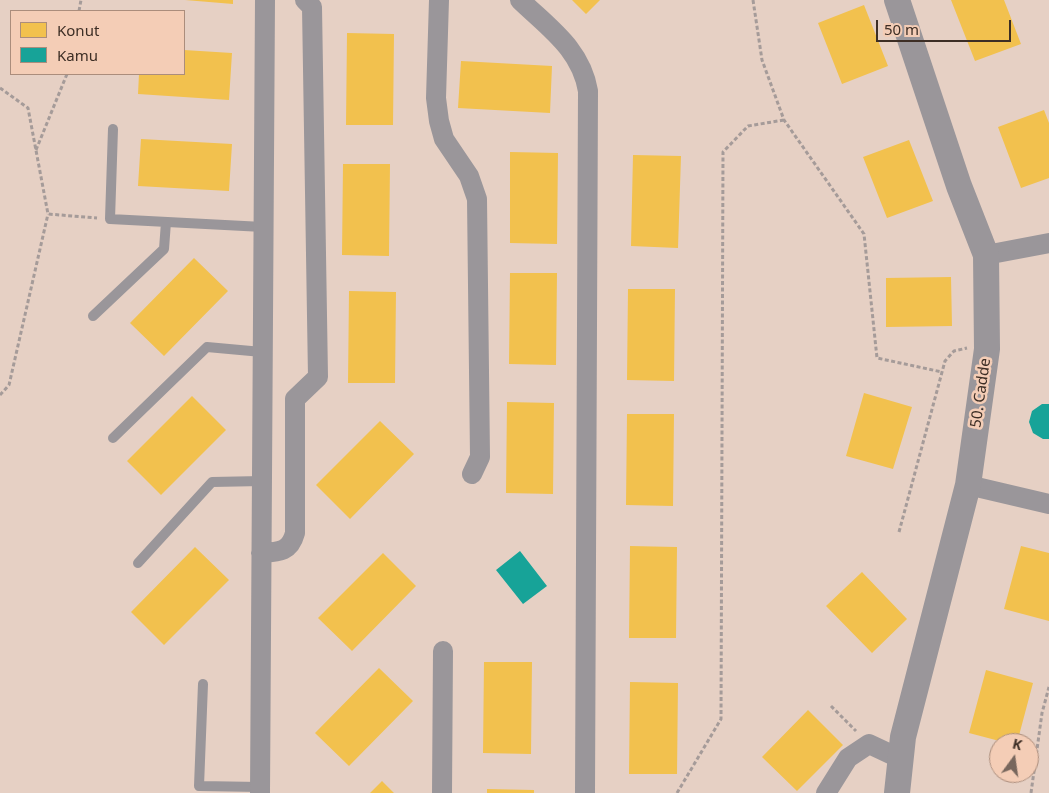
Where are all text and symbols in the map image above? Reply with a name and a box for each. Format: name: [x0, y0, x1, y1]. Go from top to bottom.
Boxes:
legend: [10, 10, 185, 75]
scale bar: [879, 10, 1014, 42]
text: 50 m: [884, 19, 919, 39]
text: Konut: [57, 20, 99, 40]
text: Kamu: [57, 45, 98, 65]
street label: 50. Cadde: [967, 357, 995, 429]
north arrow: [989, 733, 1039, 783]
text: K: [1011, 734, 1024, 754]

